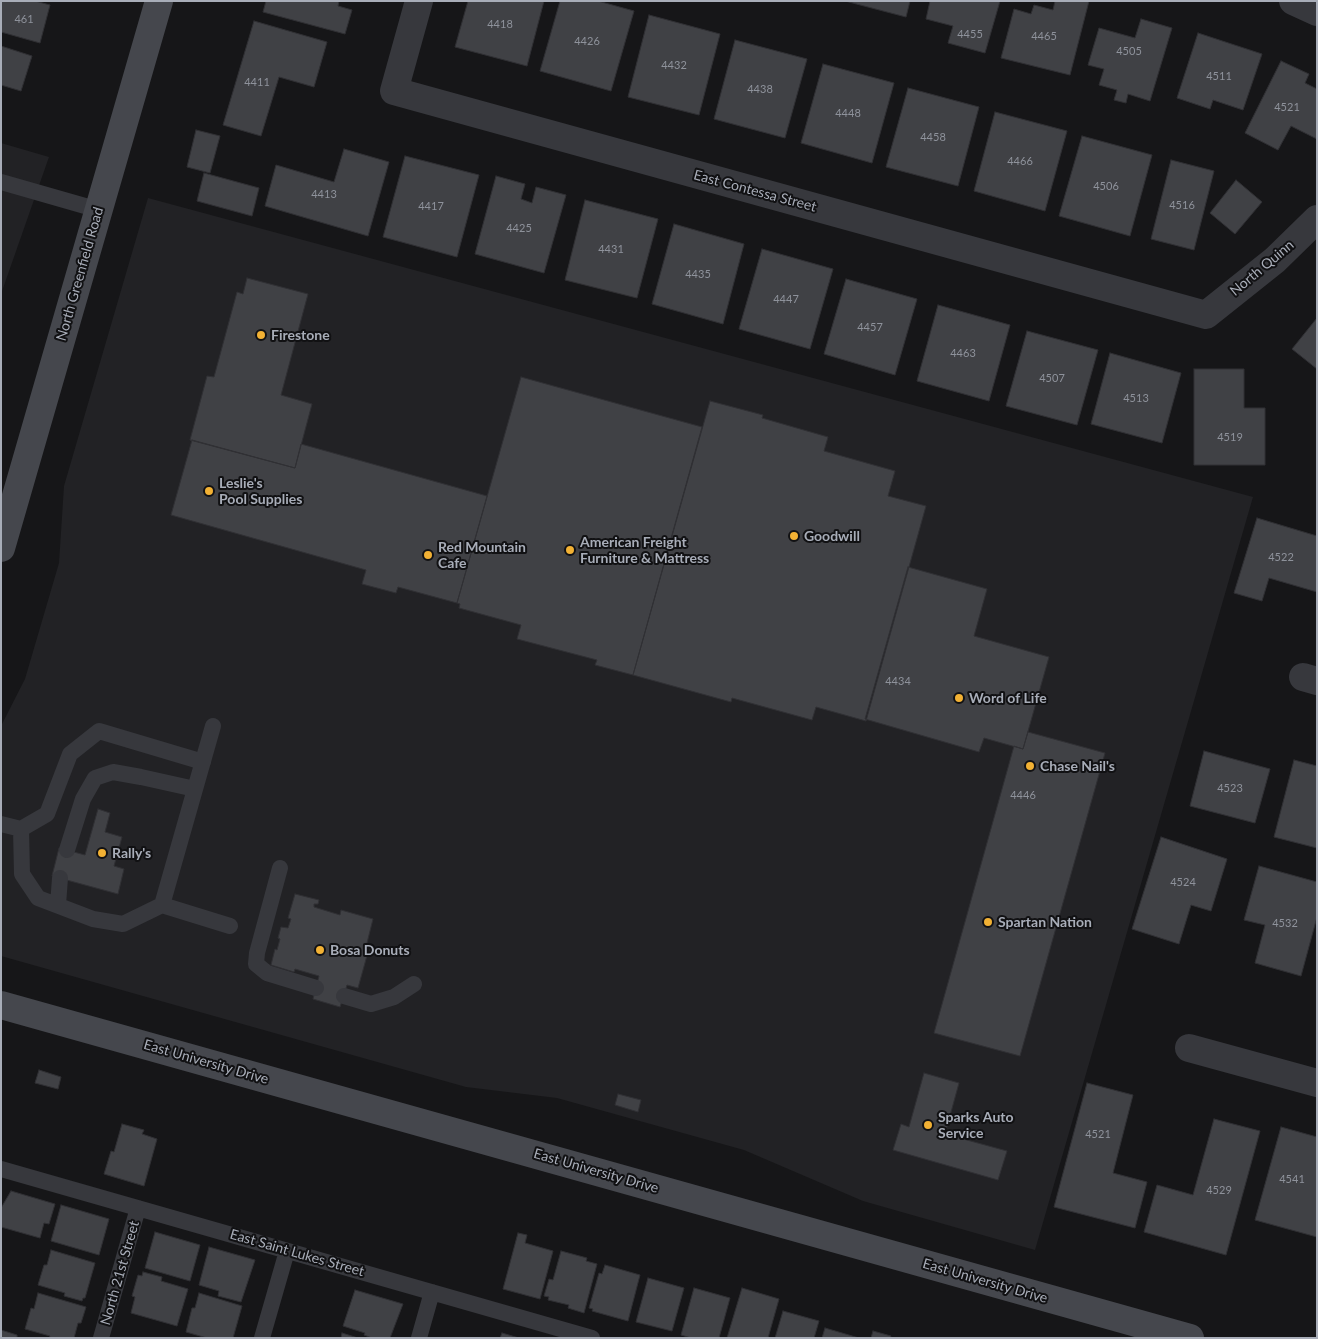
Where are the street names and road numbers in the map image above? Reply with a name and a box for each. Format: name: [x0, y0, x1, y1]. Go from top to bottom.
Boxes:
street label: East Contessa Street: [692, 167, 818, 215]
street label: North Greenfield Road: [53, 205, 107, 343]
street label: North Quinn: [1227, 237, 1297, 299]
street label: East University Drive: [142, 1036, 270, 1088]
street label: East University Drive: [532, 1145, 660, 1197]
street label: North 21st Street: [97, 1219, 143, 1327]
street label: East Saint Lukes Street: [228, 1226, 366, 1280]
street label: East University Drive: [921, 1255, 1049, 1307]

